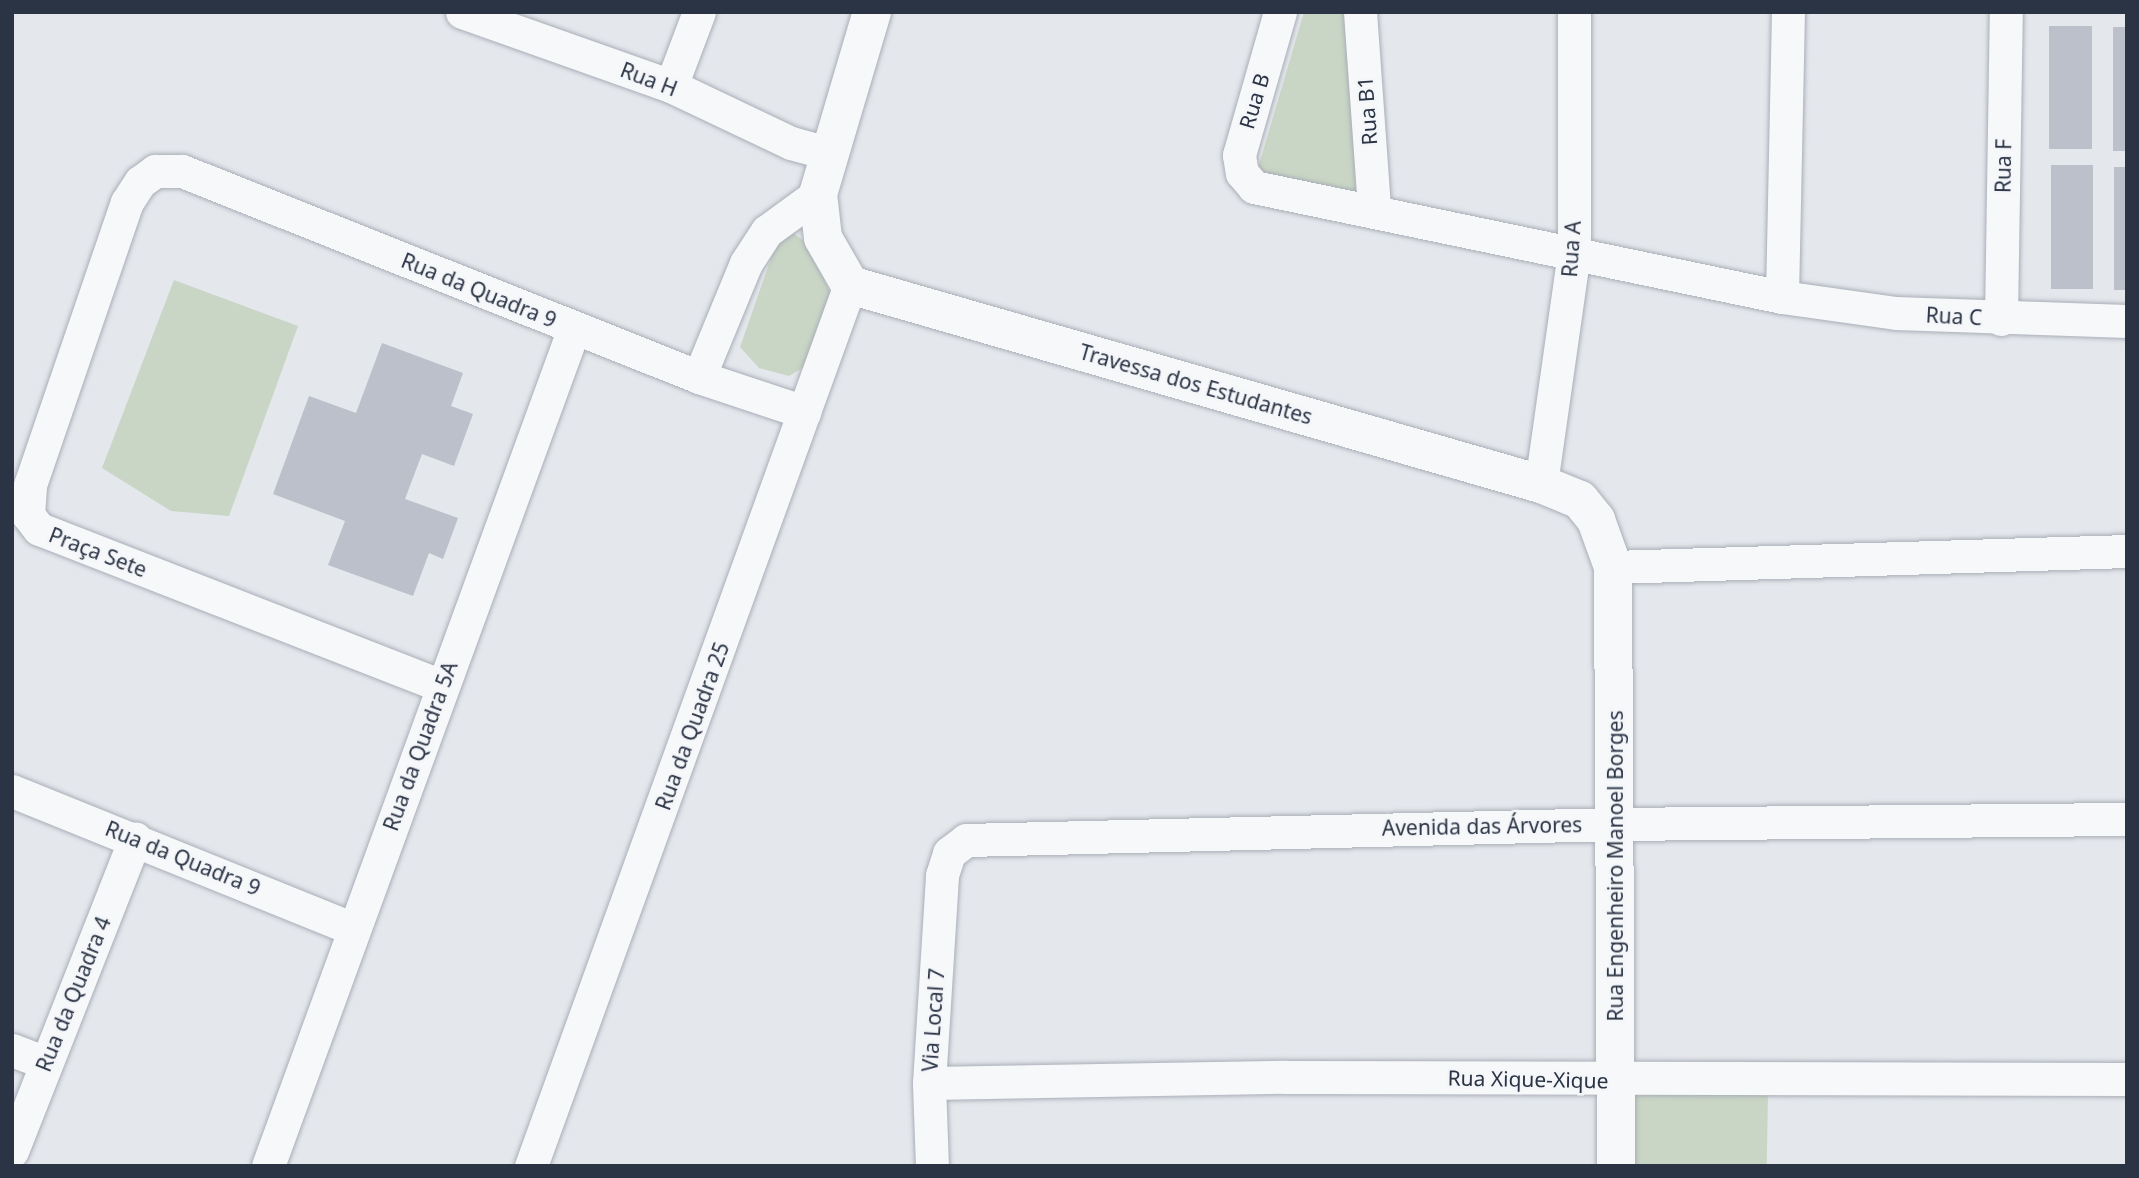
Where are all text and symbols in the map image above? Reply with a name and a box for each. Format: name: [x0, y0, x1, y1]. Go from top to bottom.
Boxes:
street label: Rua H: [617, 57, 681, 101]
street label: Rua B: [1234, 70, 1274, 132]
street label: Rua B1: [1352, 76, 1382, 146]
street label: Rua F: [1990, 139, 2016, 193]
street label: Rua A: [1556, 220, 1586, 278]
street label: Rua da Quadra 9: [398, 247, 560, 333]
street label: Rua C: [1925, 302, 1983, 330]
street label: Travessa dos Estudantes: [1077, 339, 1315, 429]
street label: Praça Sete: [45, 522, 151, 582]
street label: Rua da Quadra 25: [650, 639, 734, 813]
street label: Rua da Quadra 5A: [378, 658, 462, 834]
street label: Rua Engenheiro Manoel Borges: [1602, 710, 1628, 1022]
street label: Avenida das Árvores: [1382, 812, 1582, 840]
street label: Rua da Quadra 9: [102, 815, 264, 901]
street label: Rua da Quadra 4: [30, 913, 116, 1075]
street label: Via Local 7: [917, 967, 949, 1073]
street label: Rua Xique-Xique: [1447, 1065, 1609, 1093]

